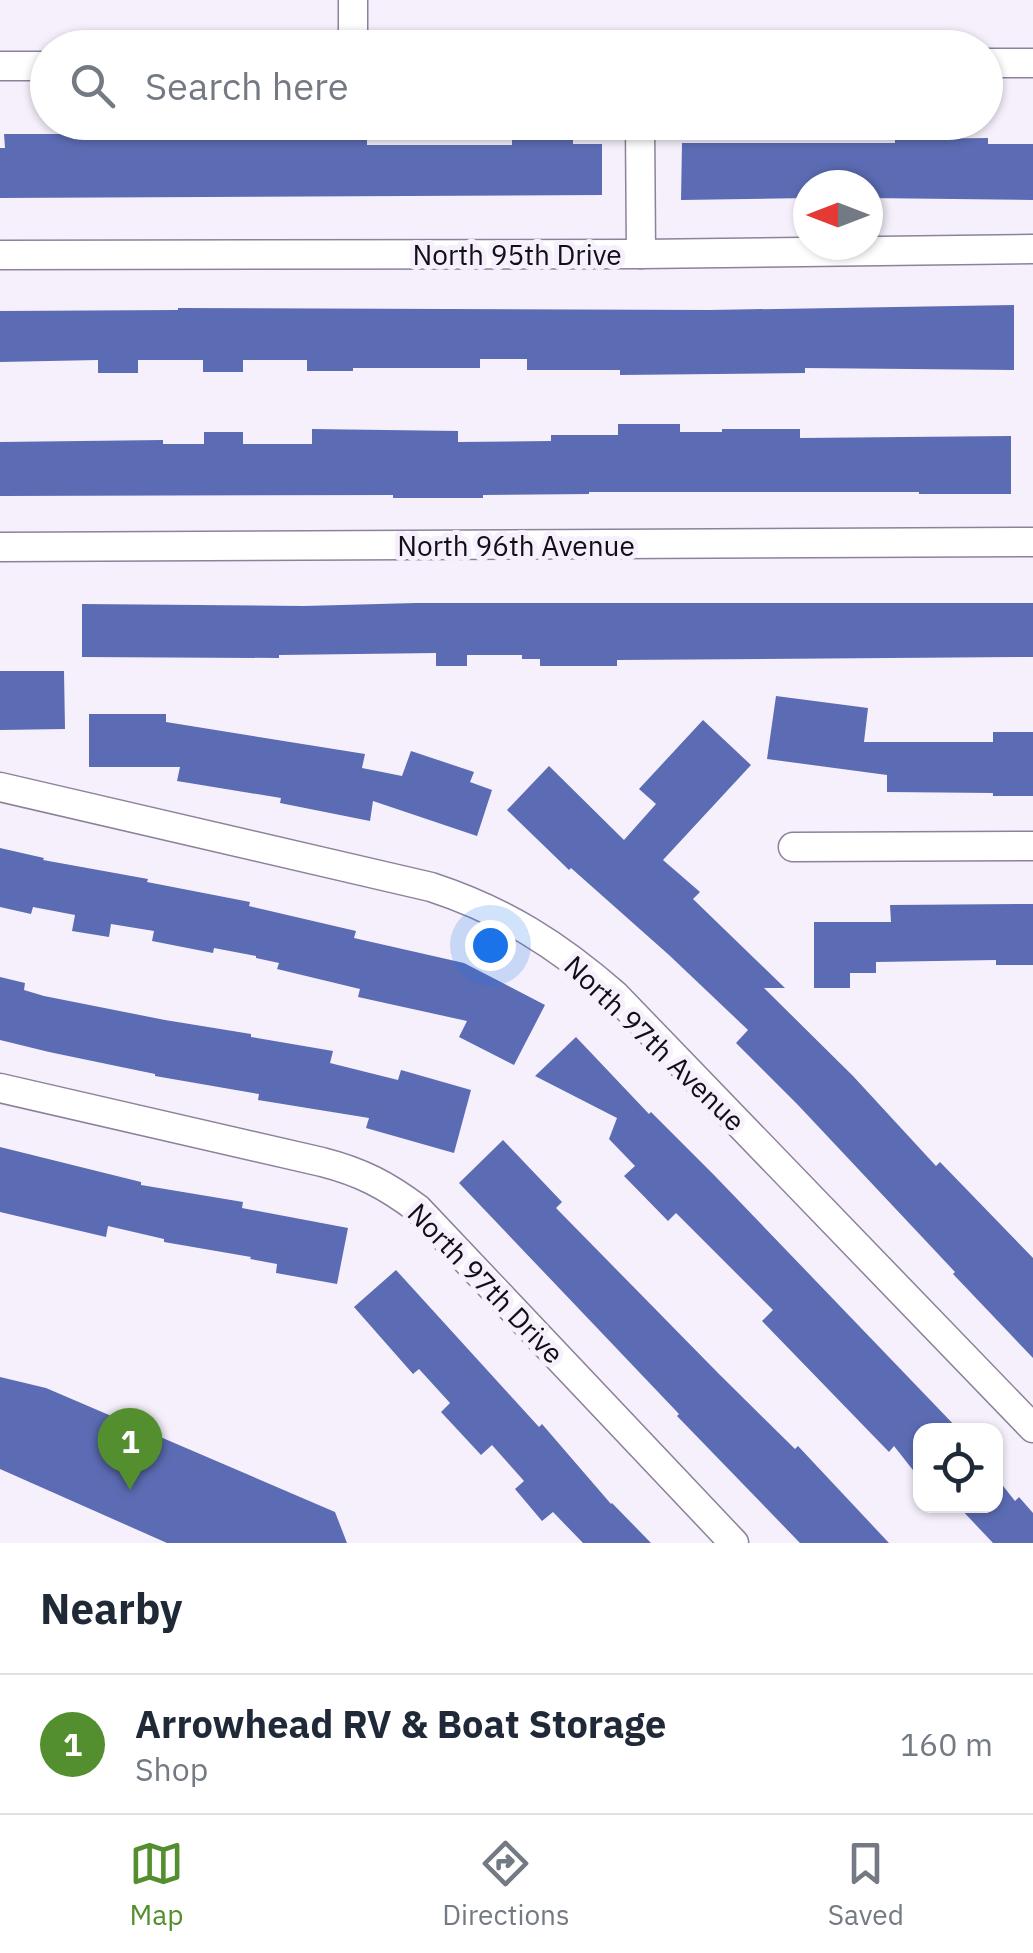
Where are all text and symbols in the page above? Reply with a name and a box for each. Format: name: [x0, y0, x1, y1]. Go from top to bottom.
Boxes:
search box: [30, 30, 1003, 140]
icon: search: [65, 58, 120, 113]
text: Search here: [145, 61, 349, 110]
north arrow: [793, 170, 883, 260]
street label: North 95th Drive: [412, 236, 622, 273]
street label: North 96th Avenue: [397, 527, 635, 564]
your location: [465, 920, 516, 971]
street label: North 97th Avenue: [557, 947, 753, 1139]
street label: North 97th Drive: [400, 1195, 572, 1371]
pin: 1: [98, 1408, 162, 1490]
map controls: [913, 1423, 1003, 1513]
button: locate: [913, 1423, 1003, 1513]
text: Nearby: [40, 1581, 182, 1636]
text: Arrowhead RV & Boat Storage: [135, 1699, 666, 1748]
text: 1: [63, 1723, 82, 1765]
text: 160 m: [900, 1723, 993, 1765]
text: Shop: [135, 1748, 208, 1790]
tab: Map: [129, 1836, 184, 1933]
tab: Directions: [442, 1836, 570, 1933]
tab: Saved: [828, 1836, 904, 1933]

